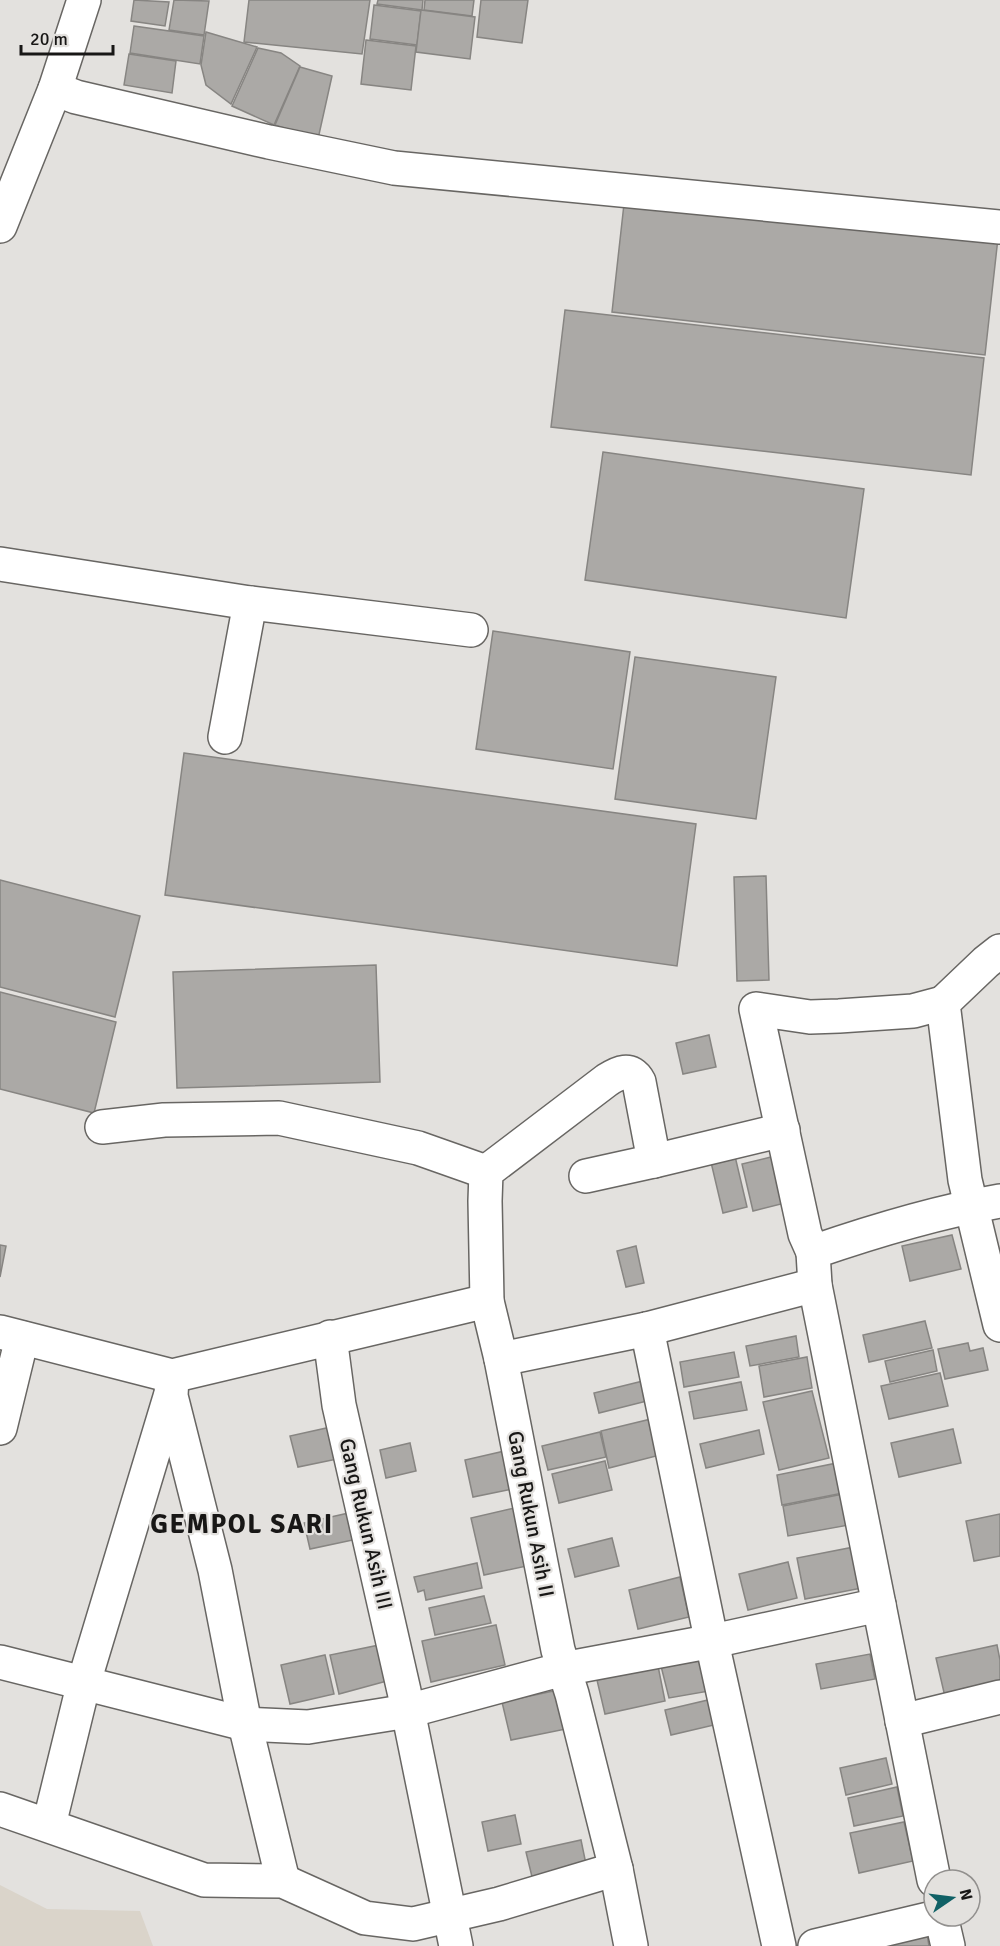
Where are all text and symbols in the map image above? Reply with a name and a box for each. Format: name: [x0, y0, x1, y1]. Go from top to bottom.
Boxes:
scale bar: [21, 18, 112, 56]
text: 20 m: [30, 28, 68, 50]
street label: Gang Rukun Asih II: [502, 1429, 560, 1599]
street label: Gang Rukun Asih III: [334, 1436, 398, 1612]
district label: GEMPOL SARI: [150, 1508, 334, 1541]
north arrow: [922, 1868, 982, 1928]
text: N: [955, 1887, 977, 1902]

